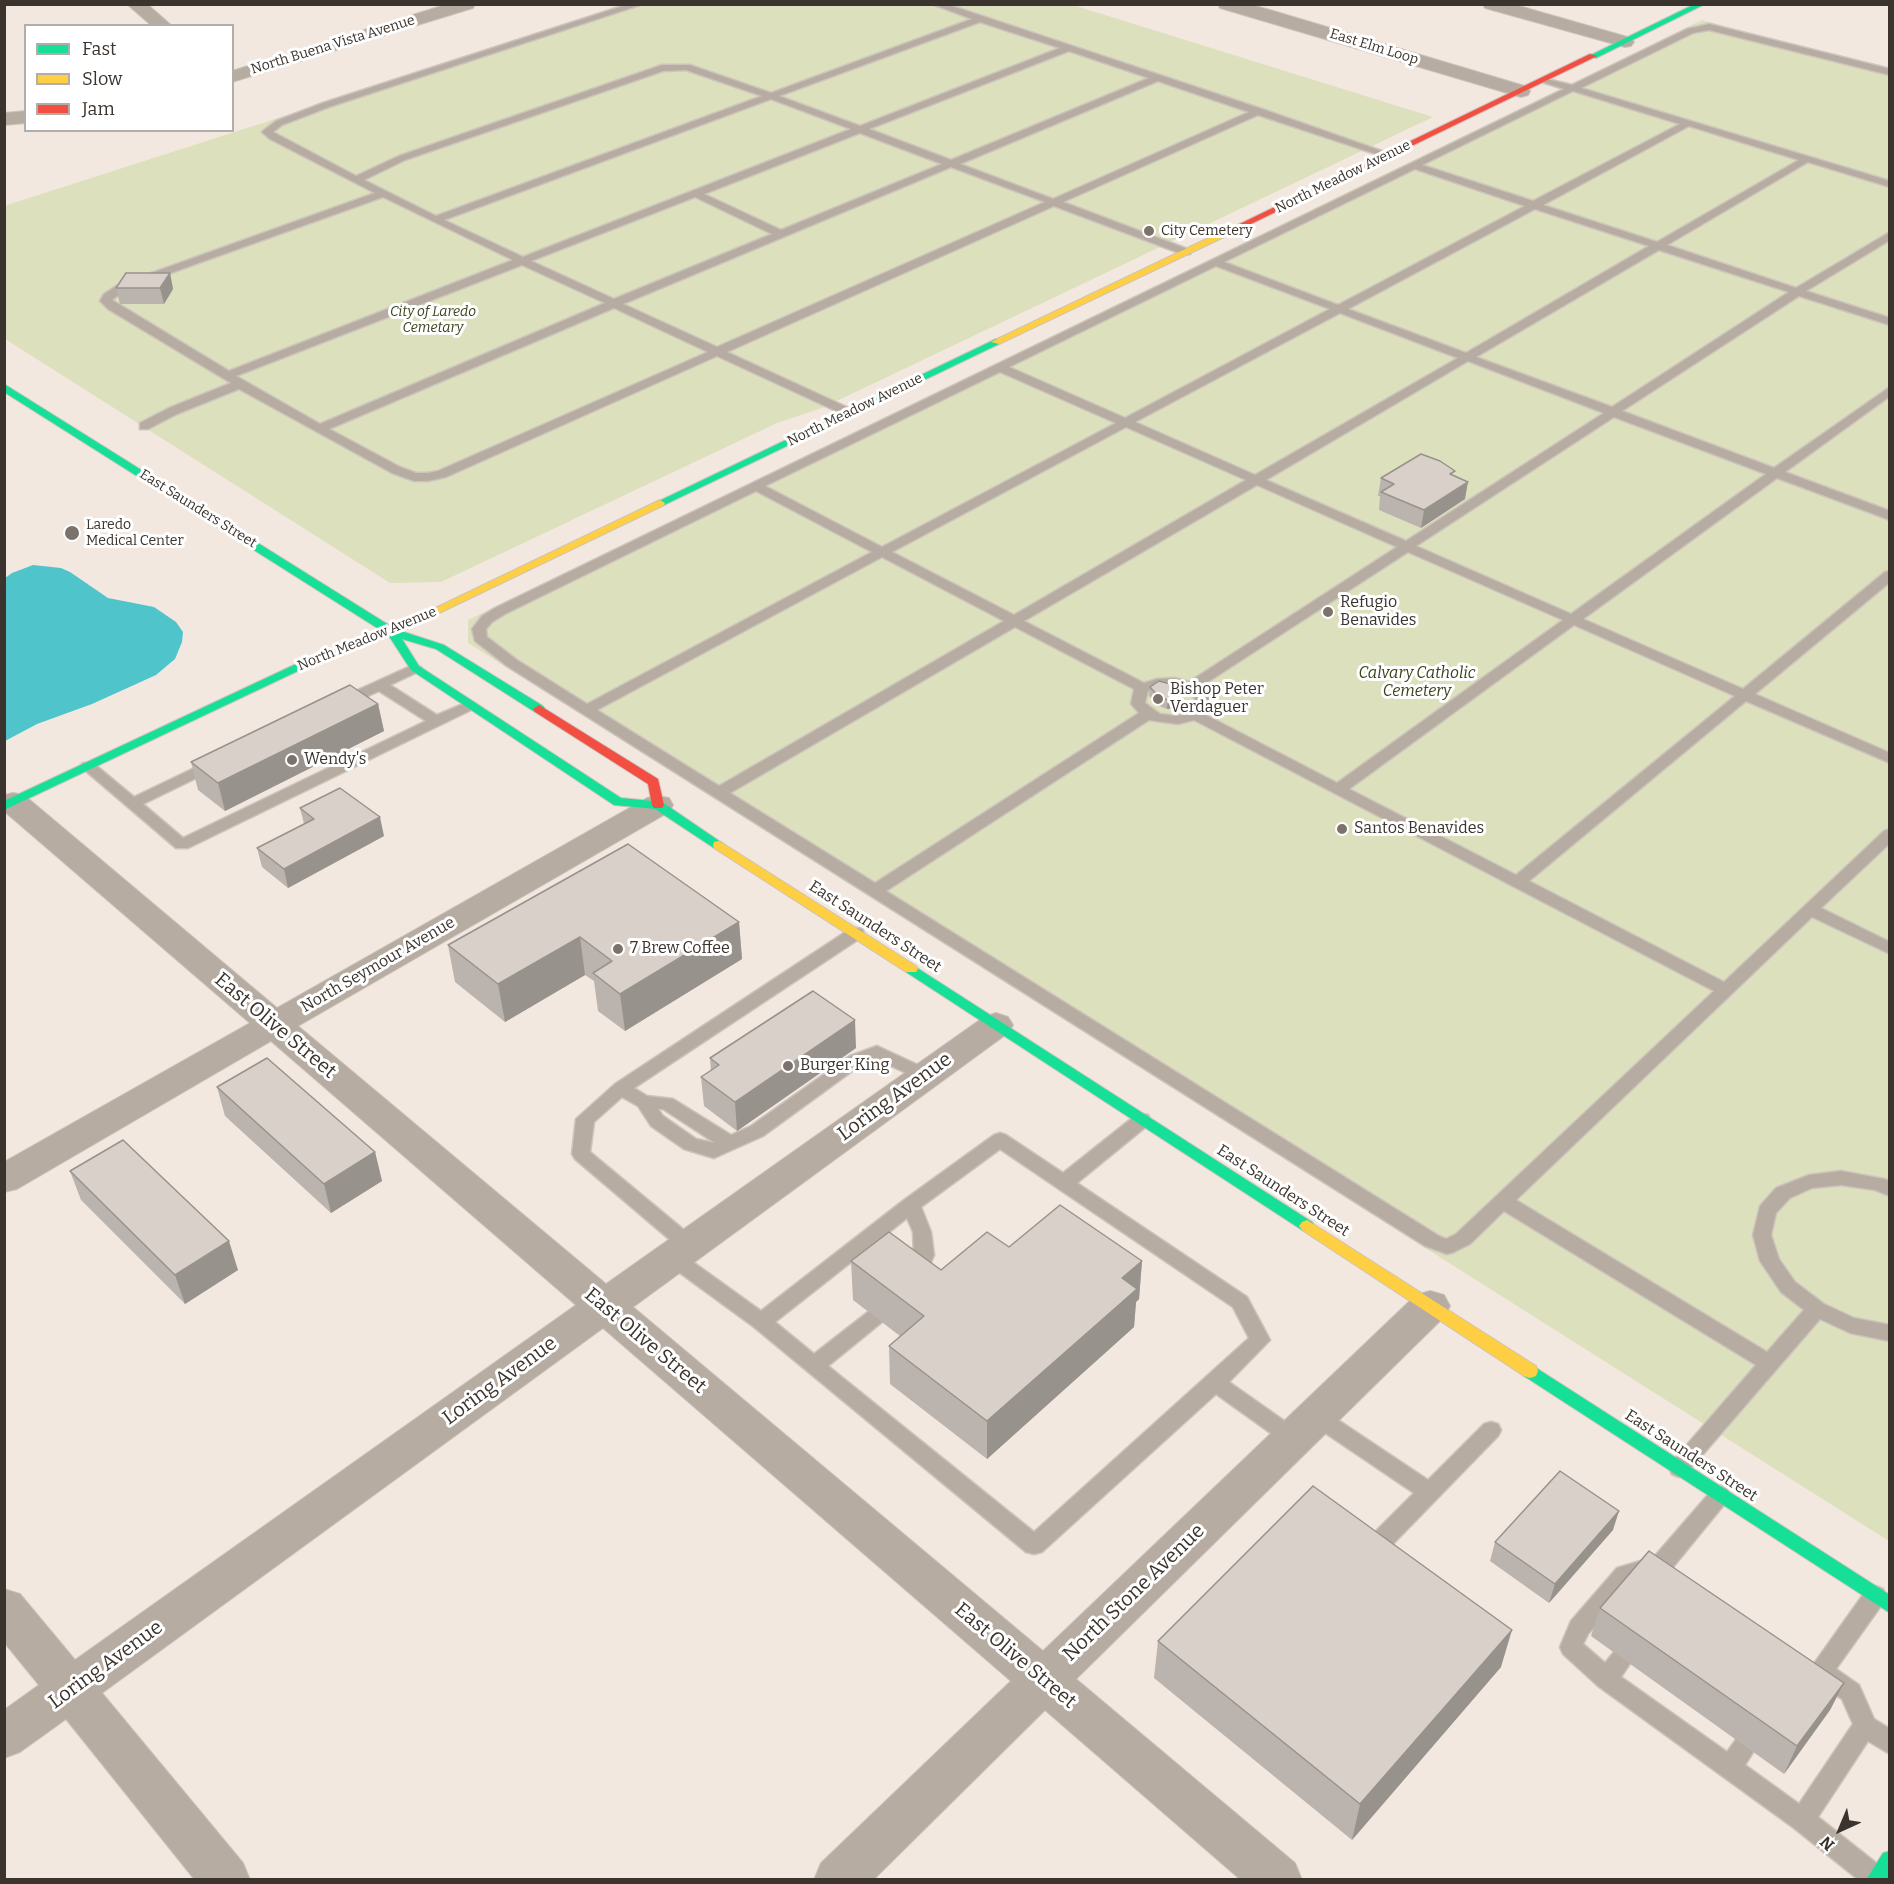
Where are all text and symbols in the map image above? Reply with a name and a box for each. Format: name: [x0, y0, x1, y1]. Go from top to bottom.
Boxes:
street label: North Buena Vista Avenue: [249, 12, 417, 78]
legend: [24, 24, 234, 132]
street label: East Elm Loop: [1328, 26, 1420, 68]
text: Fast: [82, 38, 117, 60]
text: Slow: [82, 68, 122, 90]
text: Jam: [82, 98, 115, 120]
street label: North Meadow Avenue: [1273, 137, 1413, 217]
place label: City Cemetery: [1161, 223, 1253, 239]
marker: City Cemetery: [1142, 224, 1156, 238]
park label: City of Laredo Cemetary: [390, 304, 476, 336]
street label: North Meadow Avenue: [785, 370, 925, 450]
street label: East Saunders Street: [136, 466, 260, 552]
place label: Laredo Medical Center: [86, 517, 184, 550]
marker: Laredo Medical Center: [63, 524, 81, 542]
place label: Refugio Benavides: [1340, 593, 1416, 631]
street label: North Meadow Avenue: [295, 603, 439, 675]
marker: Refugio Benavides: [1321, 605, 1335, 619]
park label: Calvary Catholic Cemetery: [1358, 664, 1476, 702]
place label: Bishop Peter Verdaguer: [1170, 680, 1264, 718]
marker: Bishop Peter Verdaguer: [1151, 692, 1165, 706]
place label: Wendy's: [304, 750, 366, 770]
marker: Wendy's: [285, 753, 299, 767]
place label: Santos Benavides: [1354, 819, 1484, 839]
marker: Santos Benavides: [1335, 822, 1349, 836]
street label: East Saunders Street: [805, 877, 945, 977]
street label: North Seymour Avenue: [298, 913, 458, 1017]
place label: 7 Brew Coffee: [630, 939, 730, 959]
marker: 7 Brew Coffee: [611, 942, 625, 956]
street label: East Olive Street: [209, 968, 341, 1084]
street label: Loring Avenue: [833, 1048, 957, 1146]
place label: Burger King: [800, 1056, 889, 1076]
marker: Burger King: [781, 1059, 795, 1073]
street label: East Saunders Street: [1213, 1141, 1353, 1241]
street label: East Olive Street: [579, 1283, 711, 1399]
street label: Loring Avenue: [438, 1332, 562, 1430]
street label: East Saunders Street: [1621, 1406, 1761, 1506]
street label: North Stone Avenue: [1058, 1519, 1210, 1667]
street label: East Olive Street: [949, 1598, 1081, 1714]
street label: Loring Avenue: [44, 1616, 168, 1714]
north arrow: [1810, 1800, 1870, 1860]
text: N: [1816, 1832, 1838, 1854]

